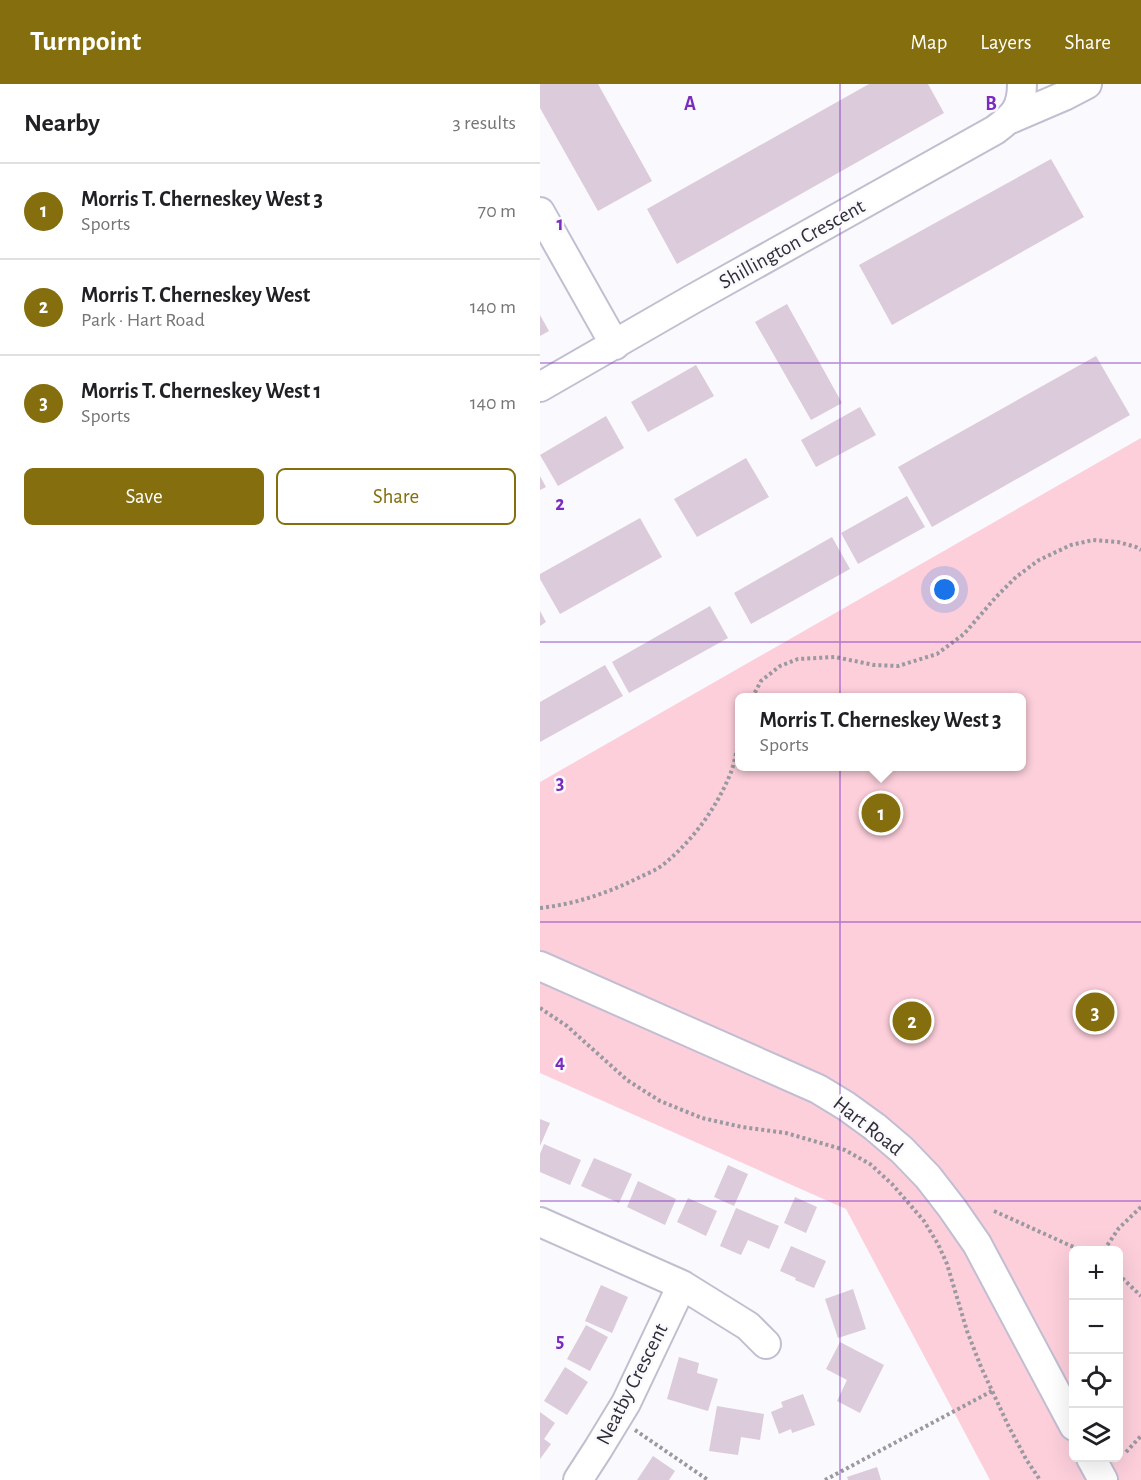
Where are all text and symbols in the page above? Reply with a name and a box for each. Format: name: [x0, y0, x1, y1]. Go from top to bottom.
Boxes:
text: Turnpoint: [30, 28, 141, 56]
text: Map: [911, 32, 947, 53]
text: Layers: [980, 32, 1031, 53]
text: Share: [1064, 32, 1111, 53]
text: A: [684, 94, 696, 114]
text: B: [985, 94, 997, 114]
text: Nearby: [24, 110, 100, 136]
text: 3 results: [452, 113, 516, 133]
text: Morris T. Cherneskey West 3: [81, 188, 323, 210]
street label: Shillington Crescent: [716, 195, 869, 293]
text: 1: [40, 201, 47, 221]
text: 70 m: [478, 201, 516, 221]
text: Sports: [81, 214, 130, 234]
text: 1: [556, 214, 564, 234]
text: Morris T. Cherneskey West: [81, 284, 310, 306]
text: 2: [39, 297, 48, 317]
text: 140 m: [470, 297, 516, 317]
text: Park · Hart Road: [81, 310, 205, 330]
text: Morris T. Cherneskey West 1: [81, 380, 321, 402]
text: 3: [39, 393, 48, 413]
text: 140 m: [470, 393, 516, 413]
text: Sports: [81, 406, 130, 426]
button: Save: [24, 468, 264, 525]
button: Share: [276, 468, 516, 525]
text: 2: [555, 494, 565, 514]
your location: [930, 575, 959, 604]
popup: [735, 693, 1026, 771]
text: Morris T. Cherneskey West 3: [759, 709, 1002, 731]
text: Sports: [759, 735, 809, 755]
text: 3: [556, 773, 564, 793]
pin: 1: [862, 790, 900, 836]
pin: 3: [1076, 990, 1114, 1034]
pin: 2: [892, 998, 932, 1044]
text: 4: [555, 1052, 565, 1072]
street label: Hart Road: [829, 1092, 907, 1160]
map controls: [1069, 1246, 1123, 1462]
button: +: [1069, 1246, 1123, 1300]
button: −: [1069, 1300, 1123, 1354]
street label: Neatby Crescent: [592, 1320, 672, 1448]
text: 5: [556, 1331, 564, 1351]
button: locate: [1069, 1354, 1123, 1408]
button: layers: [1069, 1408, 1123, 1462]

